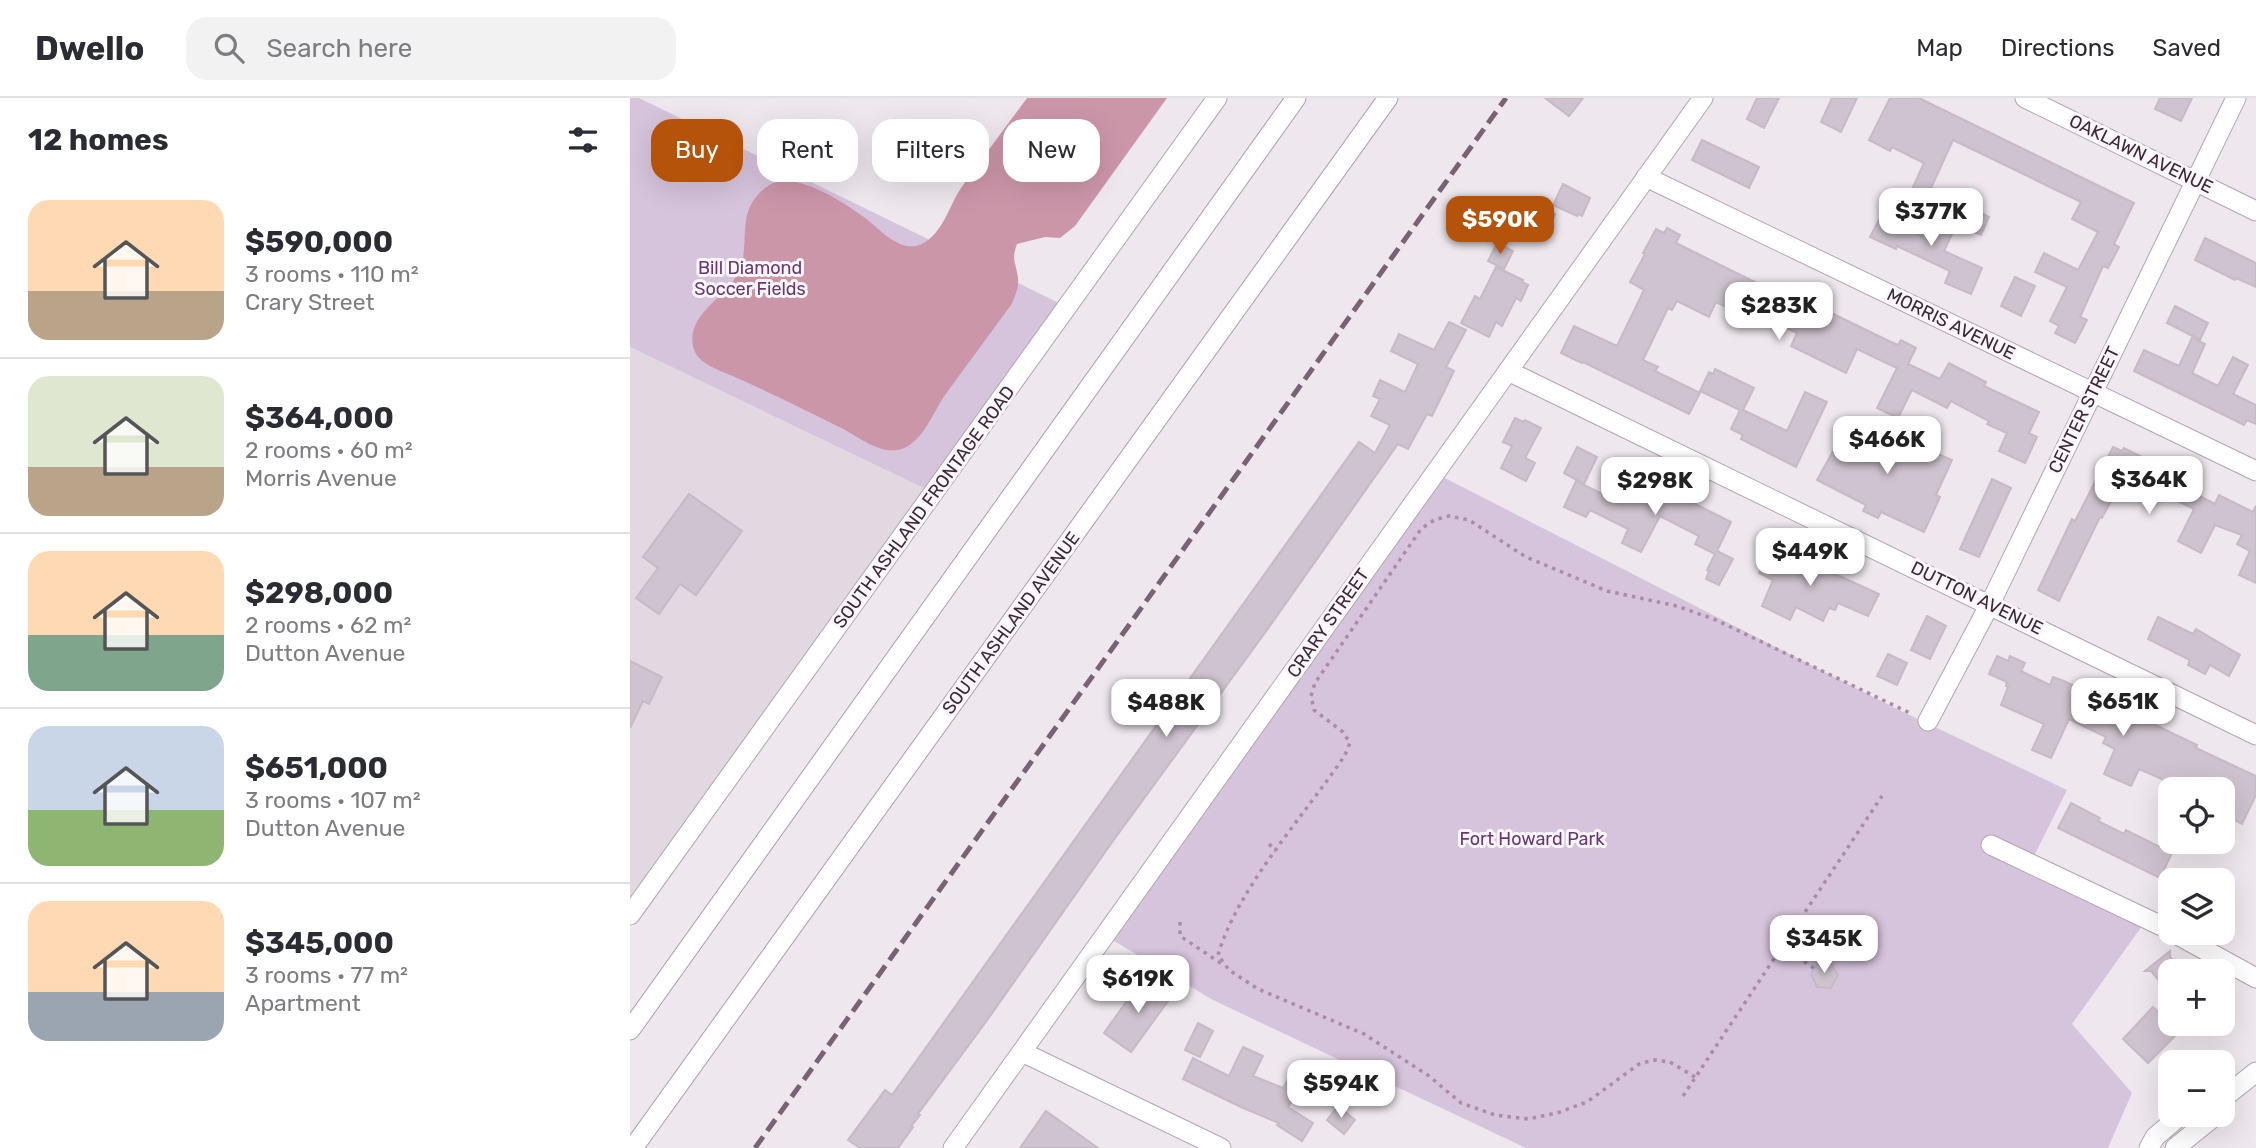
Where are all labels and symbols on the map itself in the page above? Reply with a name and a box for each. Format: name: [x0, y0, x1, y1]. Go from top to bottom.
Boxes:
street label: OAKLAWN AVENUE: [2065, 110, 2217, 198]
pin: $377K: [1882, 188, 1980, 248]
pin: $590K: [1451, 197, 1549, 256]
park label: Bill Diamond Soccer Fields: [694, 257, 806, 300]
pin: $283K: [1730, 282, 1828, 342]
street label: MORRIS AVENUE: [1883, 283, 2019, 365]
street label: CENTER STREET: [2044, 343, 2124, 477]
street label: SOUTH ASHLAND FRONTAGE ROAD: [829, 381, 1019, 633]
pin: $466K: [1838, 416, 1936, 476]
pin: $364K: [2100, 456, 2198, 516]
pin: $298K: [1606, 458, 1704, 517]
street label: SOUTH ASHLAND AVENUE: [937, 528, 1085, 718]
pin: $449K: [1761, 528, 1859, 588]
street label: DUTTON AVENUE: [1907, 557, 2047, 639]
street label: CRARY STREET: [1282, 564, 1374, 682]
pin: $651K: [2074, 678, 2172, 738]
pin: $488K: [1117, 680, 1215, 739]
park label: Fort Howard Park: [1459, 828, 1605, 850]
pin: $345K: [1775, 916, 1873, 975]
pin: $619K: [1089, 956, 1187, 1015]
pin: $594K: [1292, 1060, 1390, 1120]

